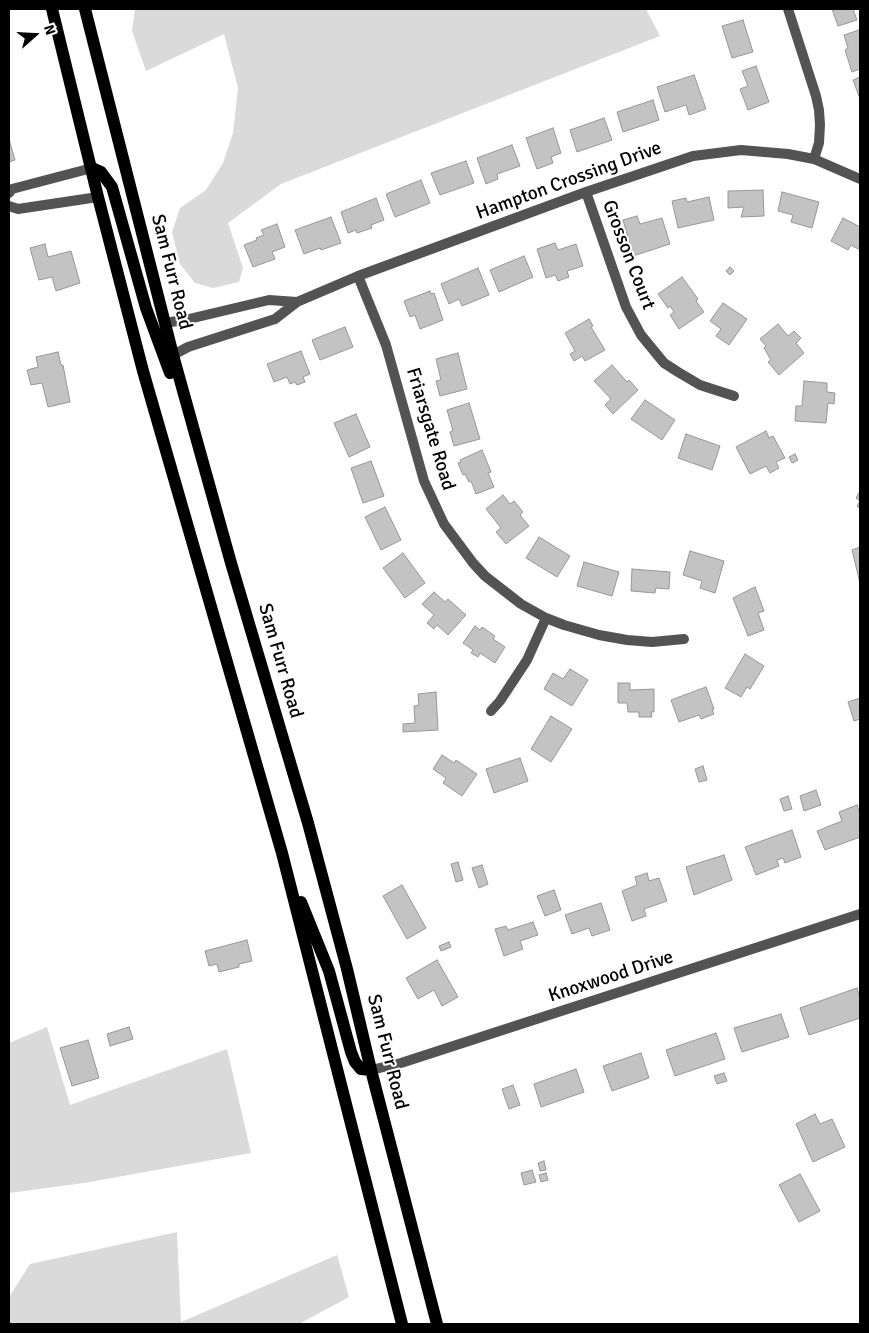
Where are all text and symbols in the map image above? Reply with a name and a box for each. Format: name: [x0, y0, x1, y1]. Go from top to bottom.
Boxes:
north arrow: [10, 10, 60, 60]
text: N: [40, 23, 59, 37]
street label: Hampton Crossing Drive: [473, 137, 665, 225]
street label: Grosson Court: [597, 197, 659, 313]
street label: Sam Furr Road: [146, 212, 196, 332]
street label: Friarsgate Road: [401, 365, 459, 493]
street label: Sam Furr Road: [253, 601, 307, 721]
street label: Knoxwood Drive: [546, 946, 676, 1008]
street label: Sam Furr Road: [362, 992, 412, 1112]

